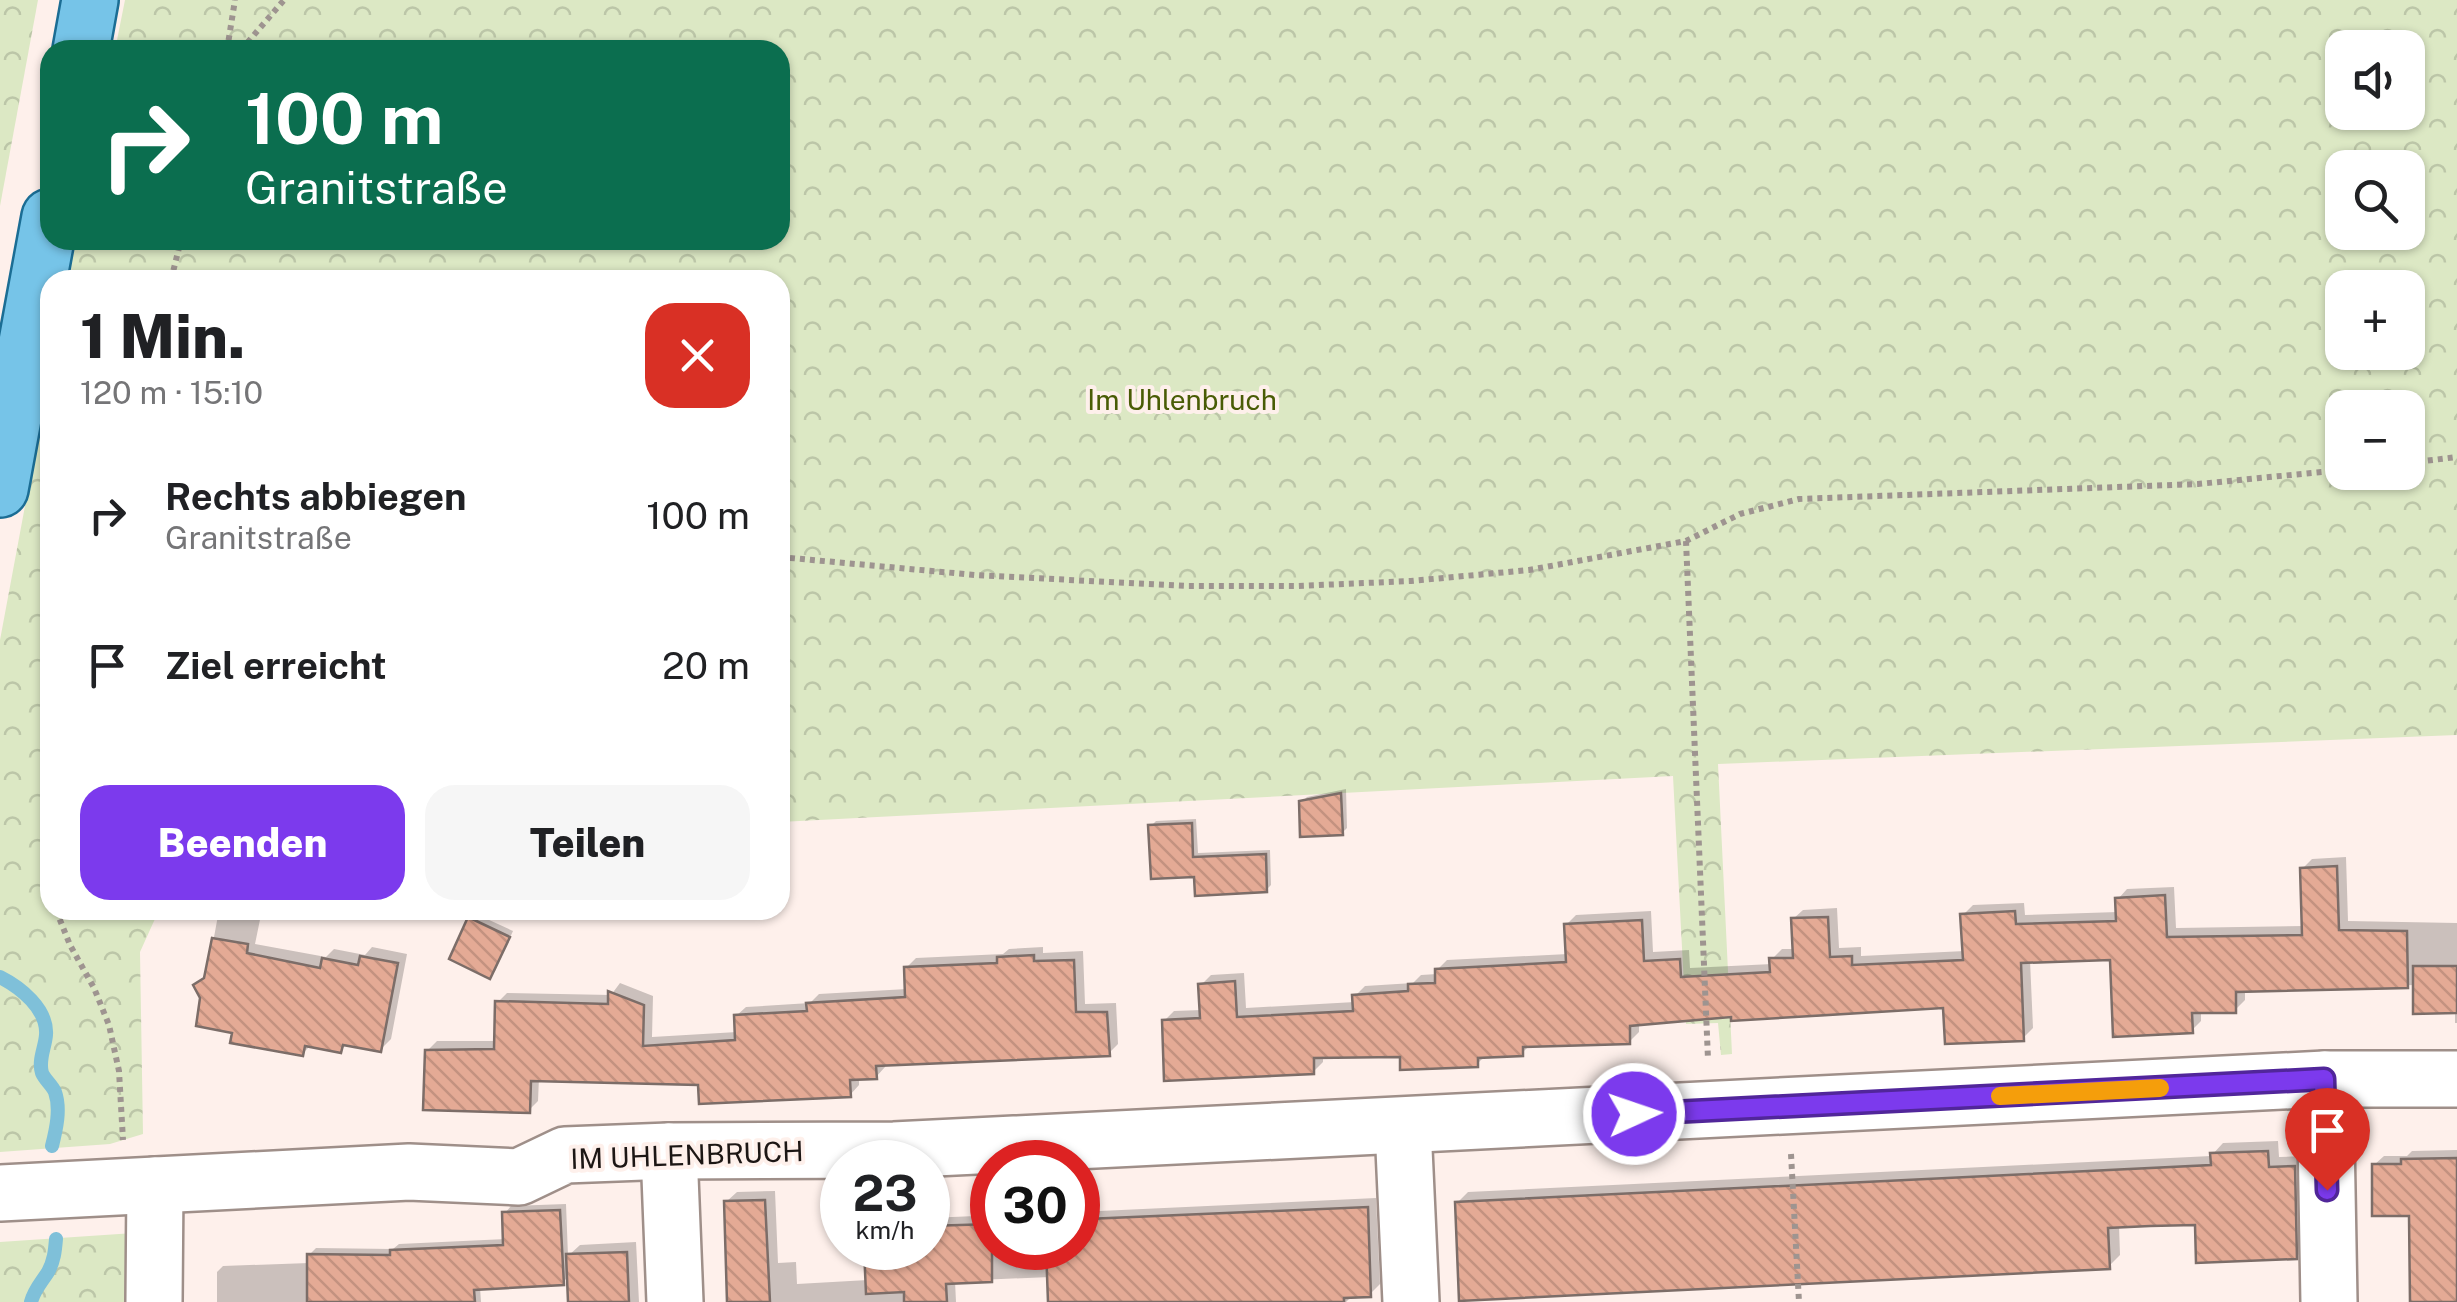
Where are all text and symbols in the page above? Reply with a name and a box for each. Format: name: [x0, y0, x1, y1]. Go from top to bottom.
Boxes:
map controls: [2325, 30, 2425, 490]
button: sound: [2325, 30, 2425, 130]
text: 100 m: [245, 77, 443, 160]
icon: right: [80, 80, 210, 210]
button: search: [2325, 150, 2425, 250]
text: Granitstraße: [245, 161, 508, 214]
button: +: [2325, 270, 2425, 370]
text: 1 Min.: [80, 301, 245, 372]
button: close: [645, 303, 750, 408]
text: 120 m · 15:10: [80, 374, 263, 411]
park label: Im Uhlenbruch: [1087, 383, 1277, 416]
button: −: [2325, 390, 2425, 490]
text: Rechts abbiegen: [165, 474, 467, 519]
icon: right: [80, 488, 135, 543]
text: 100 m: [646, 493, 750, 538]
text: Granitstraße: [165, 519, 352, 556]
icon: arrive: [80, 638, 135, 693]
text: Ziel erreicht: [165, 643, 387, 688]
text: 20 m: [662, 643, 750, 688]
button: Beenden: [80, 785, 405, 900]
button: Teilen: [425, 785, 750, 900]
position arrow: [1582, 1062, 1686, 1166]
pin: [2285, 1088, 2370, 1191]
icon: arrive: [2300, 1103, 2355, 1158]
street label: IM UHLENBRUCH: [570, 1134, 804, 1175]
speed limit sign: 30: [970, 1140, 1100, 1270]
text: 23: [852, 1163, 918, 1222]
text: km/h: [856, 1215, 914, 1245]

